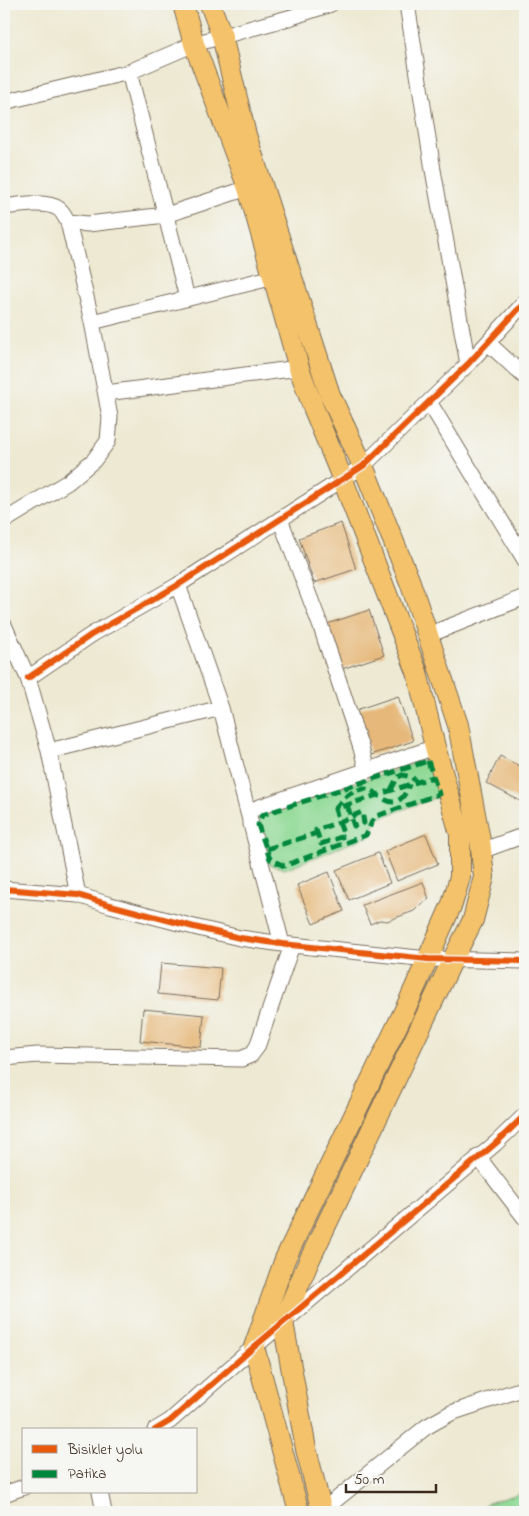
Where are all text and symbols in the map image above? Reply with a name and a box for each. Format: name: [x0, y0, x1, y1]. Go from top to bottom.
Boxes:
legend: [22, 1428, 198, 1494]
text: Bisiklet yolu: [67, 1439, 143, 1462]
scale bar: [346, 1461, 436, 1493]
text: Patika: [68, 1463, 106, 1485]
text: 50 m: [354, 1469, 385, 1491]

